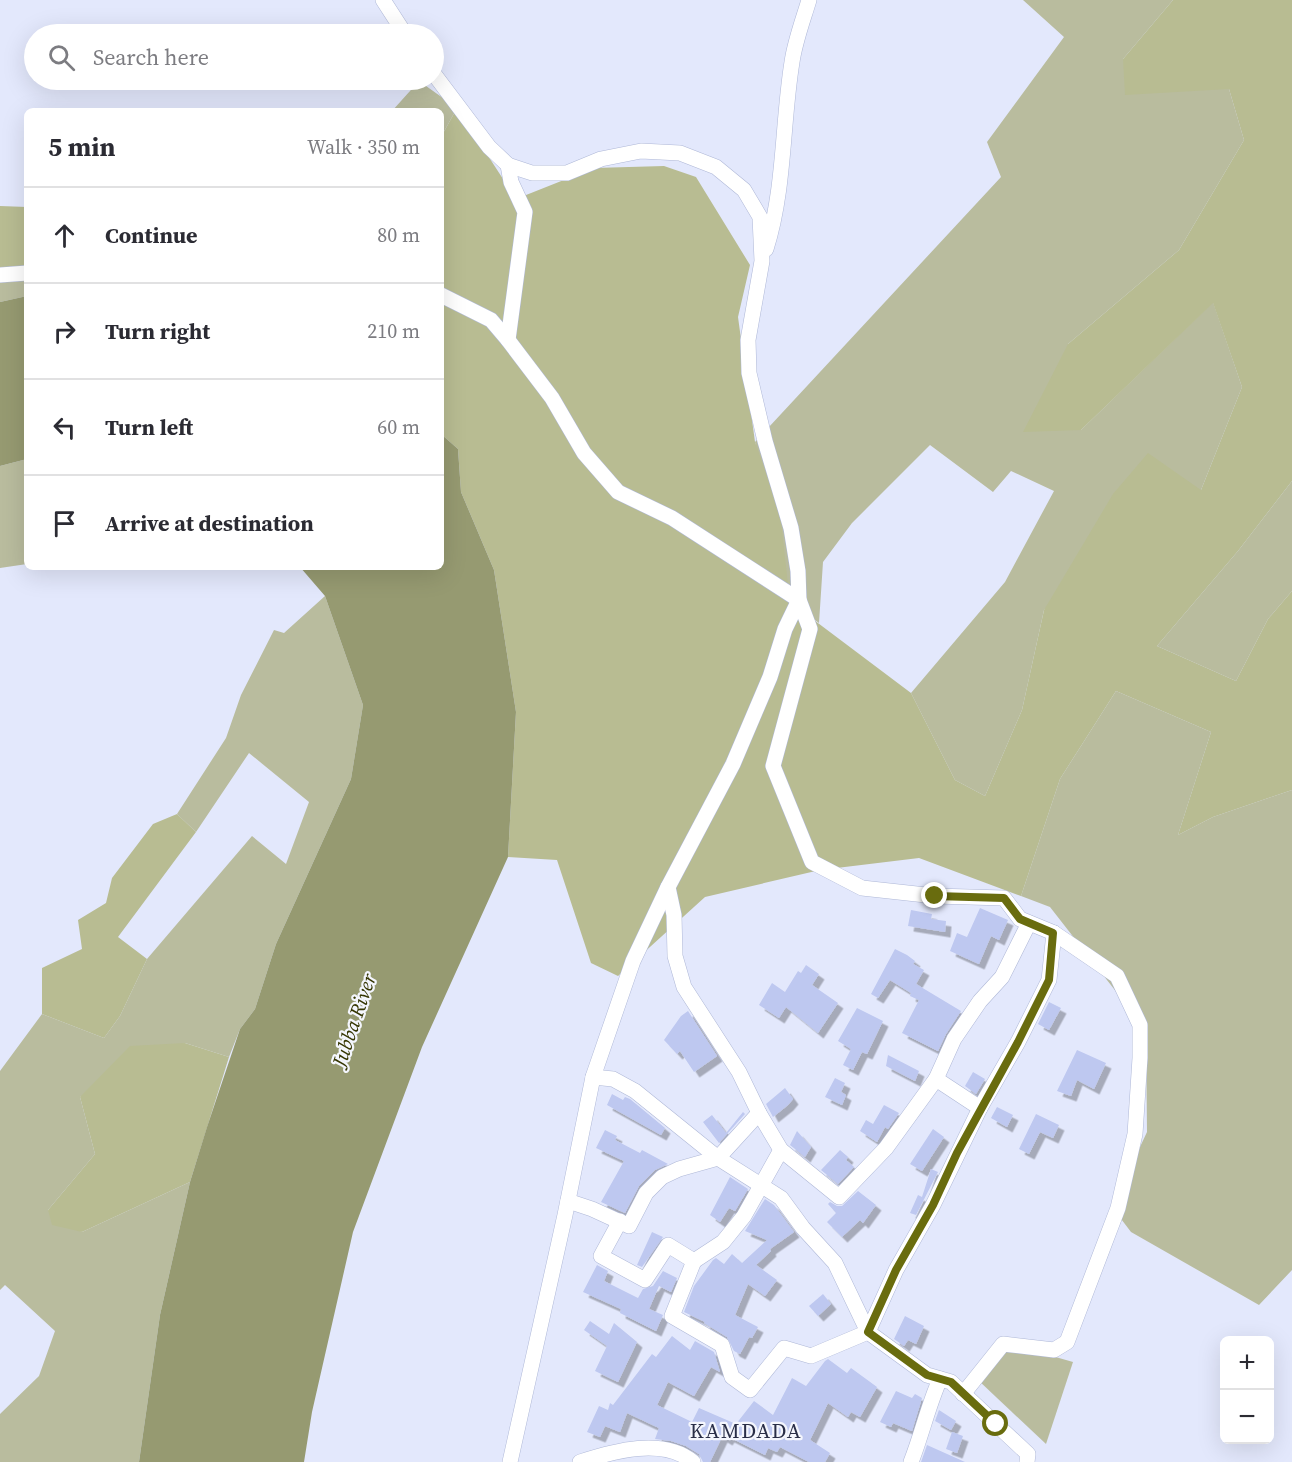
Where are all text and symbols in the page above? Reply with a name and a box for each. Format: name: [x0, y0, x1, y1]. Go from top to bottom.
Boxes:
search box: [24, 24, 444, 90]
icon: search: [45, 41, 78, 74]
text: Search here: [93, 42, 209, 72]
text: 5 min: [48, 129, 115, 165]
text: Walk · 350 m: [307, 133, 420, 161]
icon: ahead: [48, 219, 81, 252]
text: Continue: [105, 220, 198, 250]
text: 80 m: [377, 221, 420, 249]
icon: right: [48, 315, 81, 348]
text: Turn right: [105, 316, 210, 346]
text: 210 m: [367, 317, 420, 345]
icon: left: [48, 411, 81, 444]
text: Turn left: [105, 412, 193, 442]
text: 60 m: [377, 413, 420, 441]
icon: arrive: [48, 507, 81, 540]
text: Arrive at destination: [105, 508, 314, 538]
route end: [921, 882, 947, 908]
water label: Jubba River: [324, 969, 383, 1073]
map controls: [1220, 1336, 1274, 1444]
button: +: [1220, 1336, 1274, 1390]
button: −: [1220, 1390, 1274, 1444]
route start: [982, 1410, 1008, 1436]
district label: KAMDADA: [690, 1416, 802, 1445]

